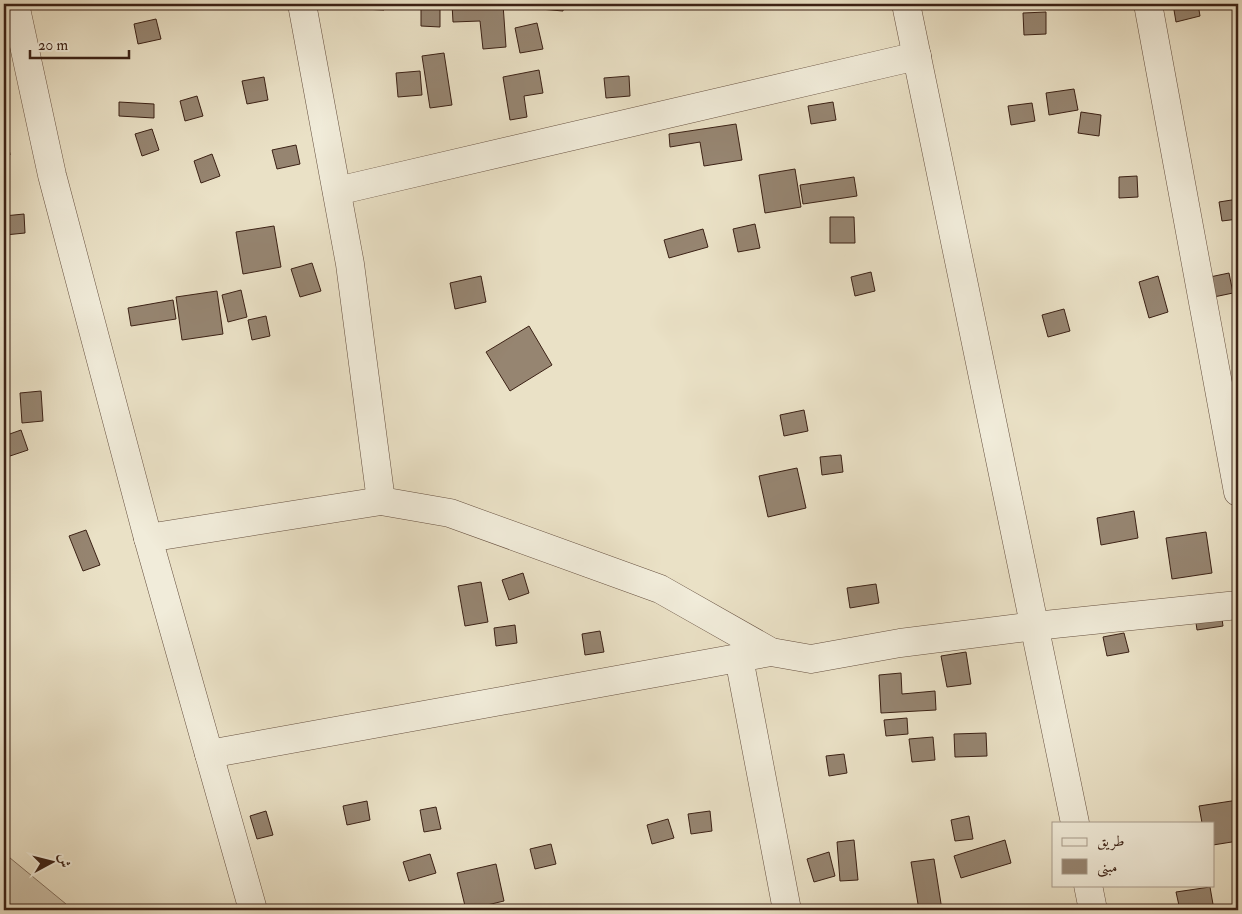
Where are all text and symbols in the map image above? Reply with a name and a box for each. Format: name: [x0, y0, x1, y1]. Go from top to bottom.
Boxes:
scale bar: [30, 28, 129, 60]
text: 20 m: [38, 36, 68, 55]
legend: [1052, 822, 1214, 886]
text: طريق: [1097, 832, 1124, 851]
north arrow: [28, 836, 78, 886]
text: ش: [55, 853, 74, 869]
text: مبنى: [1097, 858, 1117, 878]

